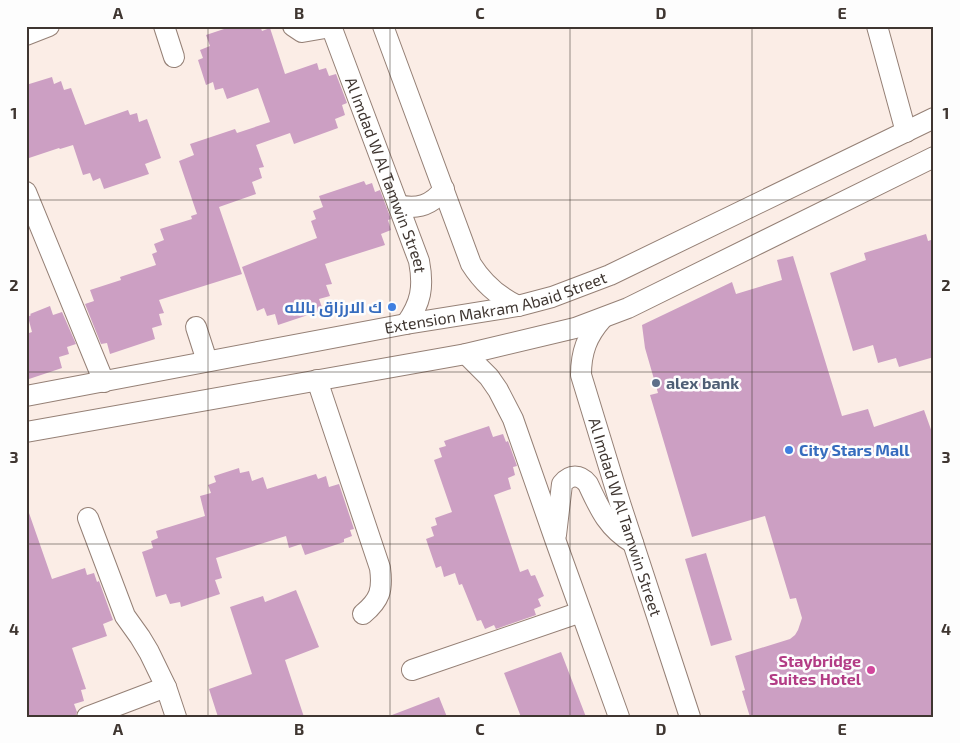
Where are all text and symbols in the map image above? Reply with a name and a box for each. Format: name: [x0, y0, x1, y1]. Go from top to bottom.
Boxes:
text: A: [113, 3, 124, 22]
text: B: [294, 3, 304, 22]
text: C: [475, 3, 485, 22]
text: D: [656, 3, 667, 22]
text: E: [837, 3, 847, 22]
street label: Al Imdad W Al Tamwin Street: [342, 74, 431, 274]
text: 1: [11, 103, 17, 122]
text: 1: [943, 103, 949, 122]
street label: Extension Makram Abaid Street: [383, 267, 609, 337]
text: 2: [9, 275, 19, 294]
text: 2: [941, 275, 951, 294]
place label: ك الارزاق بالله: [285, 297, 382, 317]
marker: ك الارزاق بالله: [386, 301, 398, 313]
place label: alex bank: [666, 373, 739, 392]
marker: alex bank: [650, 377, 662, 389]
street label: Al Imdad W Al Tamwin Street: [586, 415, 666, 619]
place label: City Stars Mall: [799, 440, 910, 460]
marker: City Stars Mall: [783, 444, 795, 456]
text: 3: [9, 447, 19, 466]
text: 3: [941, 447, 951, 466]
text: 4: [9, 619, 19, 638]
text: 4: [941, 619, 951, 638]
place label: Staybridge Suites Hotel: [769, 651, 862, 688]
marker: Staybridge Suites Hotel: [865, 664, 877, 676]
text: A: [113, 719, 124, 738]
text: B: [294, 719, 304, 738]
text: C: [475, 719, 485, 738]
text: D: [656, 719, 667, 738]
text: E: [837, 719, 847, 738]

